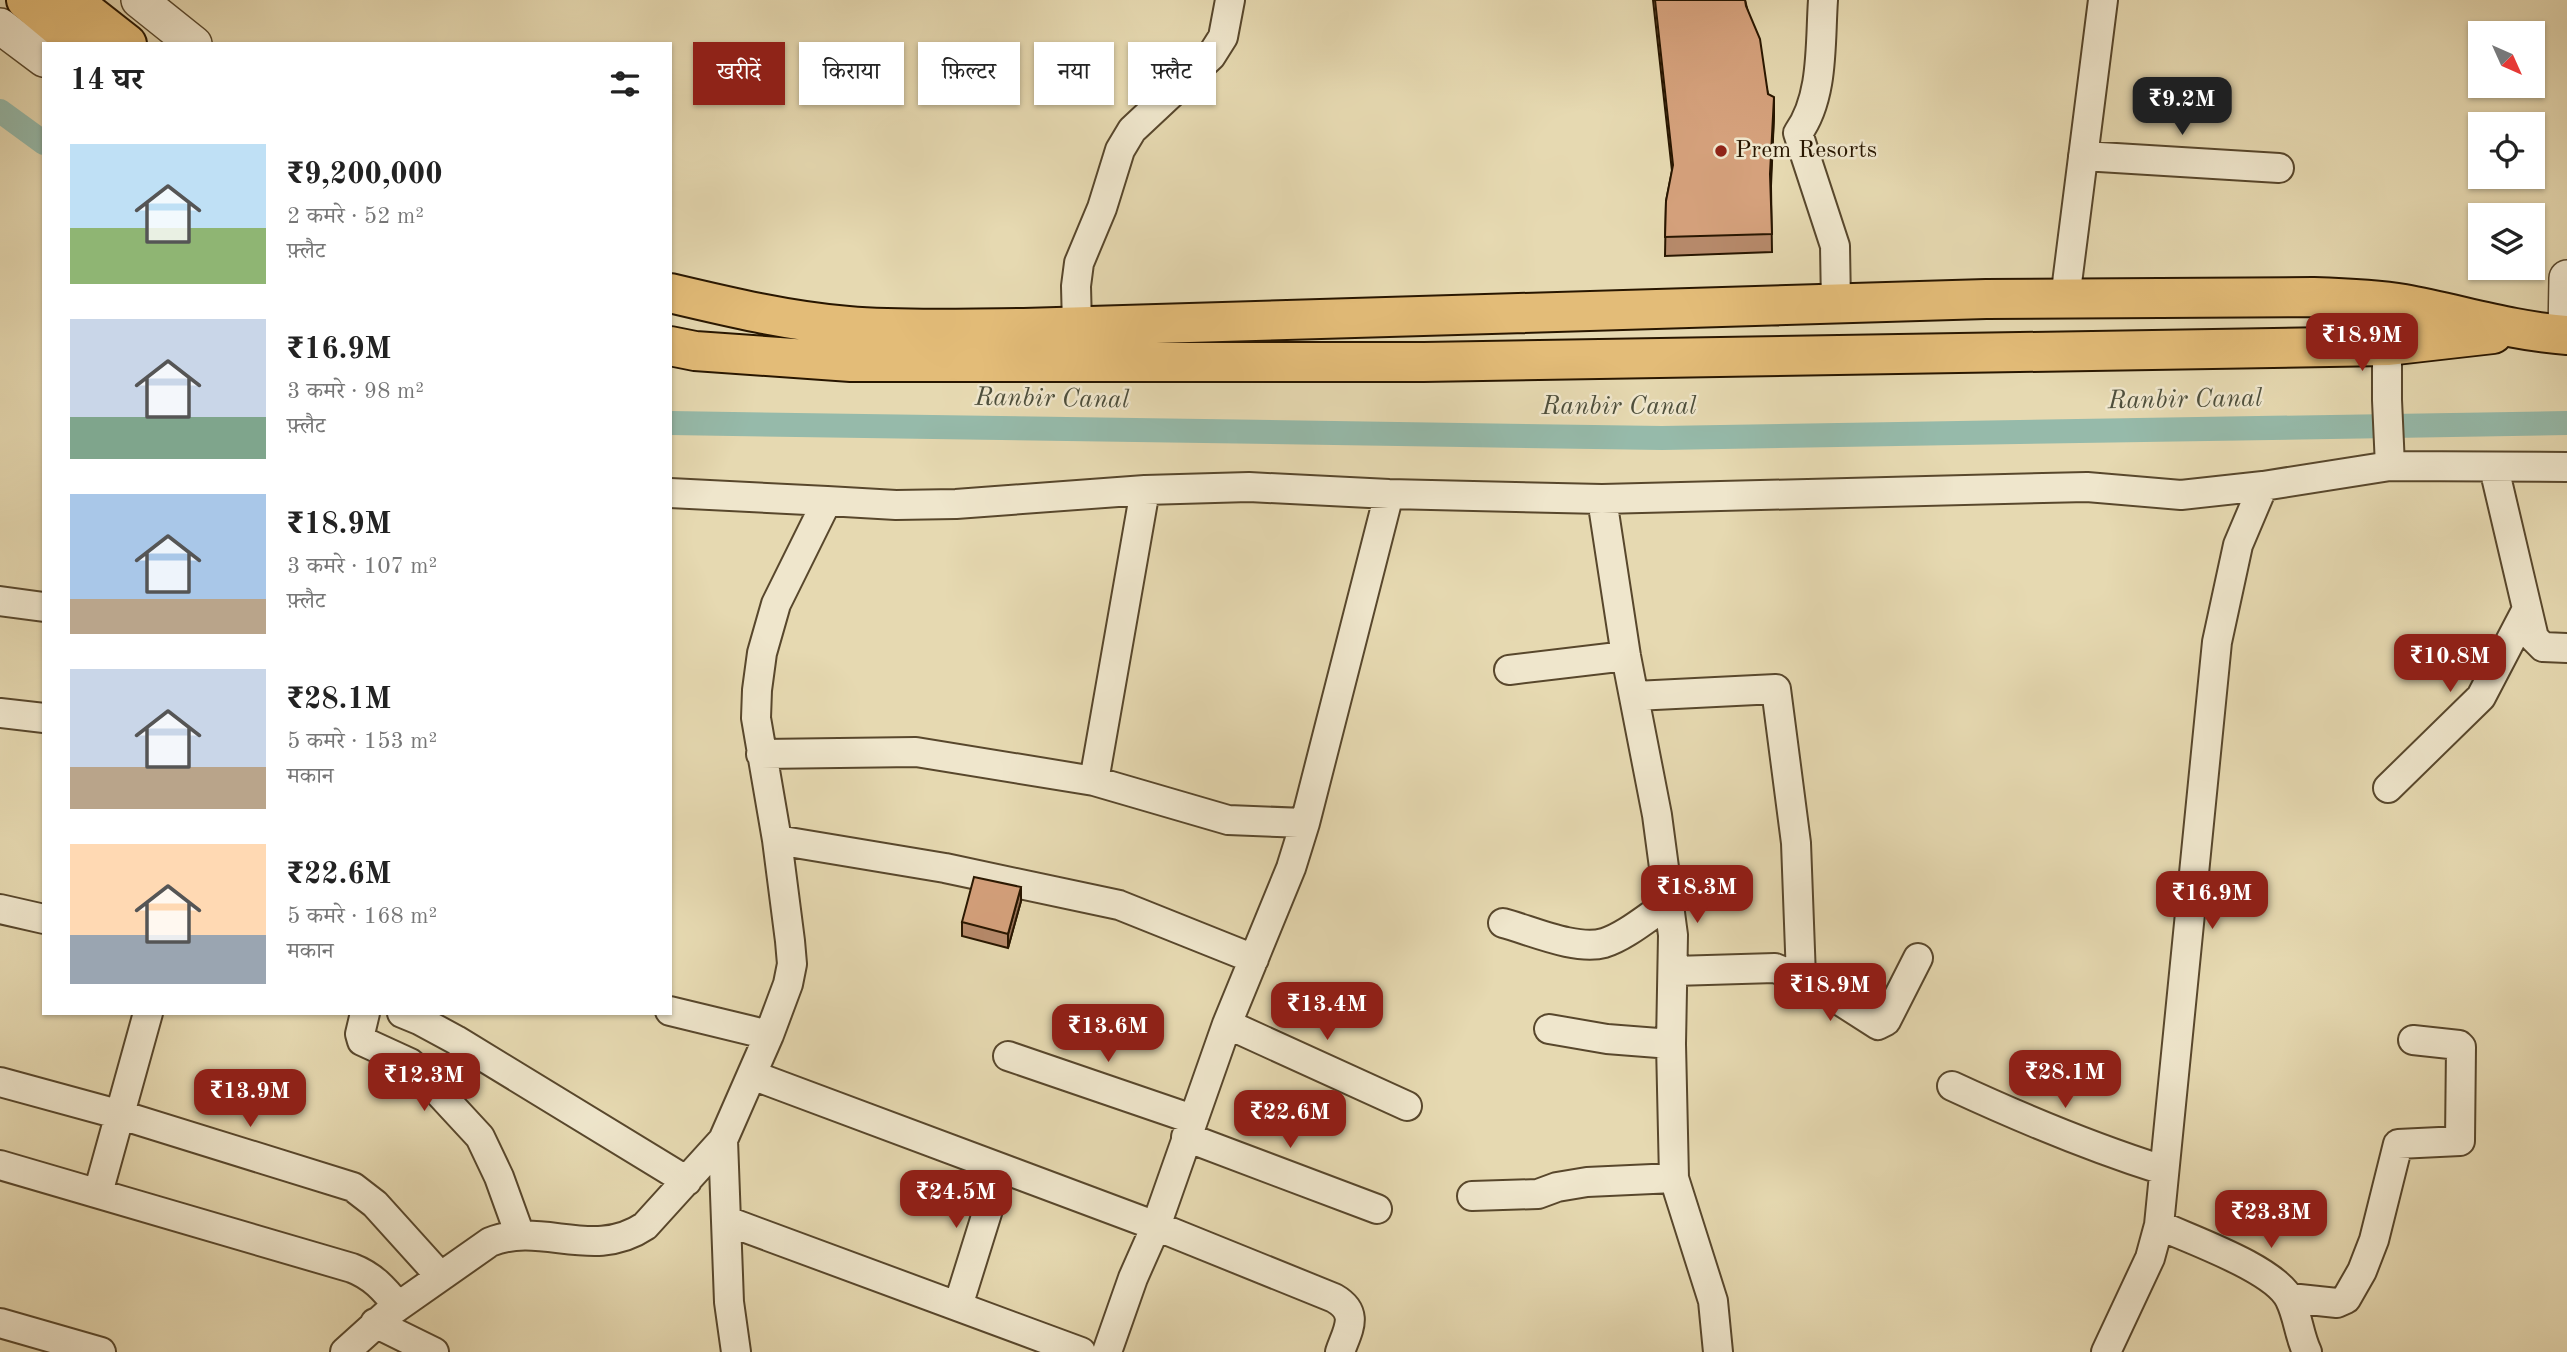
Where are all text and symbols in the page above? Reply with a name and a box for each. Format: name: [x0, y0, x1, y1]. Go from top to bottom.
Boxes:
north arrow: [2468, 21, 2544, 98]
map controls: [2468, 21, 2545, 280]
chip: खरीदें: [693, 42, 785, 105]
chip: किराया: [799, 42, 904, 105]
chip: फ़िल्टर: [918, 42, 1020, 105]
chip: नया: [1034, 42, 1114, 105]
chip: फ़्लैट: [1128, 42, 1216, 105]
icon: filters: [606, 65, 644, 103]
text: 14 घर: [70, 66, 143, 96]
pin: ₹9.2M: [2133, 78, 2231, 137]
text: ₹9.2M: [2149, 88, 2215, 111]
button: locate: [2468, 112, 2545, 189]
place label: Prem Resorts: [1735, 139, 1877, 163]
marker: Prem Resorts: [1713, 143, 1729, 159]
text: ₹9,200,000: [287, 160, 443, 190]
icon: home: [126, 172, 210, 256]
button: layers: [2468, 203, 2545, 280]
text: 2 कमरे · 52 m²: [287, 205, 424, 228]
text: फ़्लैट: [287, 240, 325, 263]
pin: ₹18.9M: [2305, 314, 2419, 373]
text: ₹18.9M: [2322, 324, 2402, 347]
text: ₹16.9M: [287, 335, 391, 365]
icon: home: [126, 347, 210, 431]
text: 3 कमरे · 98 m²: [287, 380, 424, 403]
water label: Ranbir Canal: [973, 385, 1130, 413]
water label: Ranbir Canal: [2106, 386, 2263, 414]
water label: Ranbir Canal: [1541, 394, 1697, 420]
text: फ़्लैट: [287, 415, 325, 438]
text: ₹18.9M: [287, 510, 391, 540]
icon: home: [126, 522, 210, 606]
text: 3 कमरे · 107 m²: [287, 555, 437, 578]
text: फ़्लैट: [287, 590, 325, 613]
pin: ₹10.8M: [2393, 634, 2507, 694]
text: ₹10.8M: [2410, 645, 2490, 668]
text: ₹28.1M: [287, 685, 391, 715]
icon: home: [126, 697, 210, 781]
text: 5 कमरे · 153 m²: [287, 730, 437, 753]
text: मकान: [287, 765, 334, 788]
text: ₹22.6M: [287, 860, 391, 890]
pin: ₹18.3M: [1640, 866, 1754, 925]
icon: home: [126, 872, 210, 956]
pin: ₹16.9M: [2155, 872, 2269, 931]
text: ₹18.3M: [1657, 876, 1737, 899]
text: ₹16.9M: [2172, 882, 2252, 905]
text: 5 कमरे · 168 m²: [287, 905, 437, 928]
text: मकान: [287, 940, 334, 963]
pin: ₹18.9M: [1773, 964, 1887, 1023]
text: ₹18.9M: [1790, 974, 1870, 997]
pin: ₹13.4M: [1270, 982, 1384, 1042]
text: ₹13.4M: [1287, 993, 1367, 1016]
pin: ₹13.6M: [1051, 1004, 1165, 1064]
text: ₹13.6M: [1068, 1015, 1148, 1038]
pin: ₹28.1M: [2008, 1050, 2122, 1110]
pin: ₹12.3M: [367, 1054, 481, 1113]
text: ₹28.1M: [2025, 1061, 2105, 1084]
text: ₹12.3M: [384, 1064, 464, 1087]
pin: ₹13.9M: [193, 1070, 307, 1129]
text: ₹13.9M: [210, 1080, 290, 1103]
pin: ₹22.6M: [1233, 1090, 1347, 1150]
text: ₹22.6M: [1250, 1101, 1330, 1124]
pin: ₹24.5M: [899, 1170, 1013, 1230]
text: ₹24.5M: [916, 1181, 996, 1204]
pin: ₹23.3M: [2214, 1190, 2328, 1250]
text: ₹23.3M: [2231, 1201, 2311, 1224]

